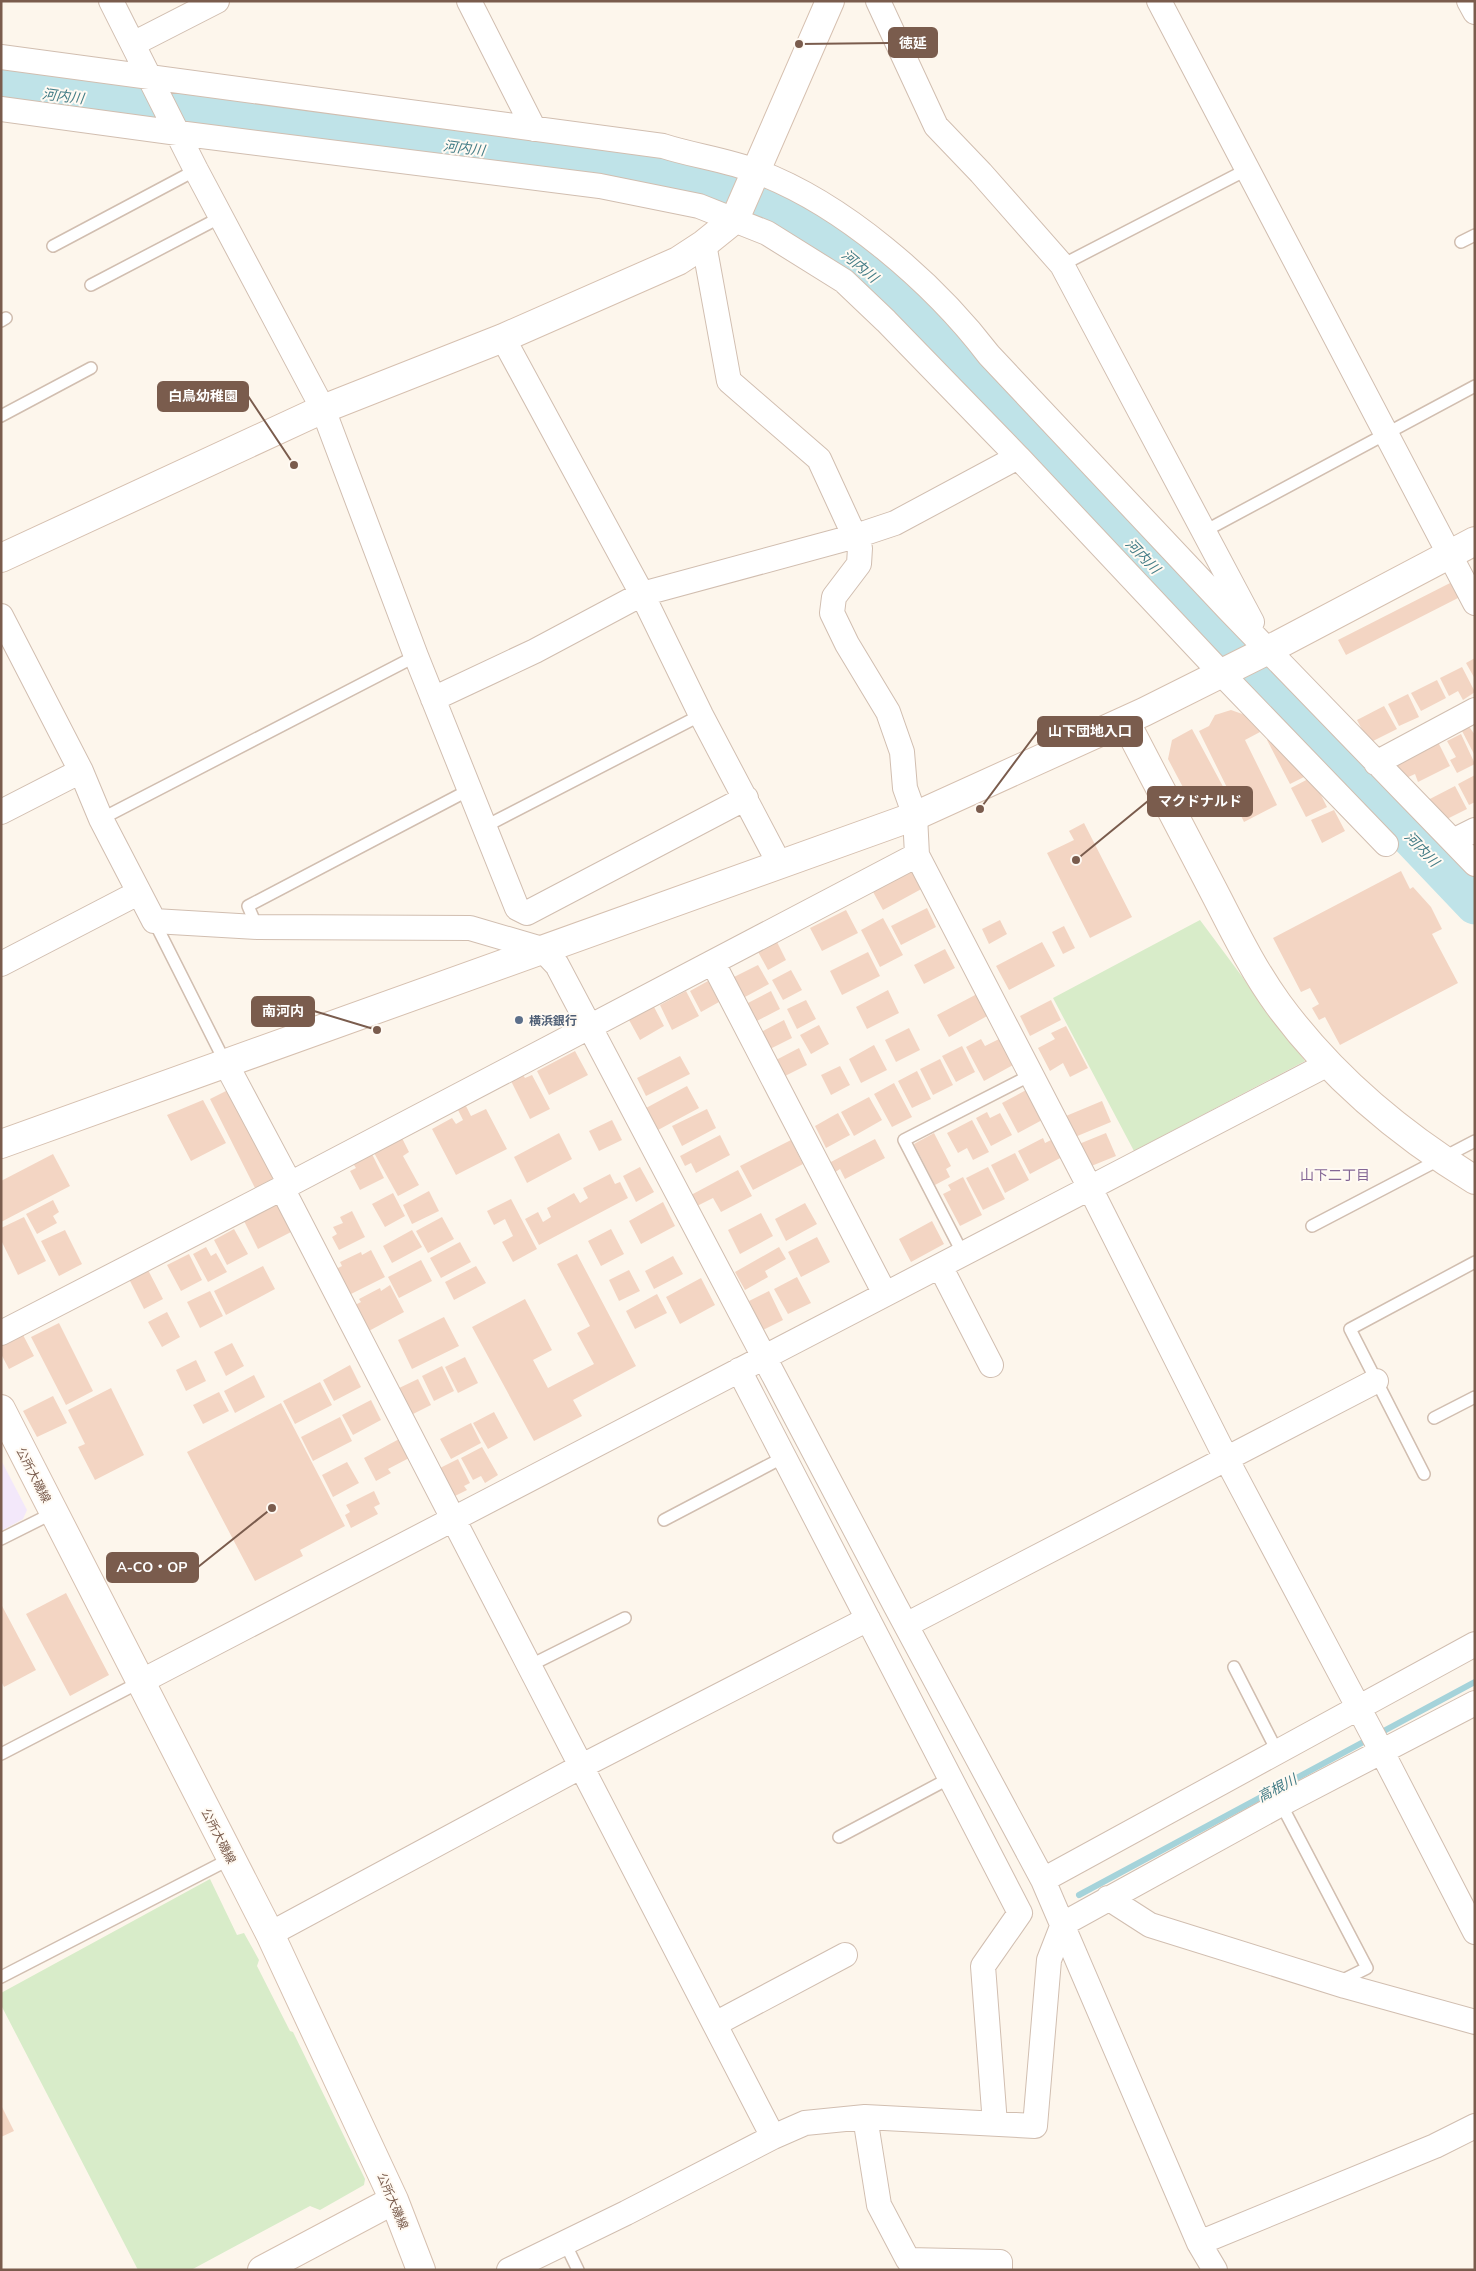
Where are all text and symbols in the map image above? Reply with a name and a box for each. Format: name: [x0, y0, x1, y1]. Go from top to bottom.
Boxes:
callout: 徳延: [889, 28, 937, 57]
text: 徳延: [899, 34, 927, 52]
water label: 河内川: [41, 85, 87, 108]
water label: 河内川: [442, 137, 488, 160]
water label: 河内川: [838, 246, 883, 288]
callout: 白鳥幼稚園: [158, 382, 248, 411]
text: 白鳥幼稚園: [168, 387, 238, 405]
water label: 河内川: [1122, 535, 1165, 579]
callout: 山下団地入口: [1038, 717, 1142, 746]
text: 山下団地入口: [1048, 722, 1132, 740]
callout: マクドナルド: [1148, 787, 1252, 816]
text: マクドナルド: [1158, 792, 1242, 810]
water label: 河内川: [1401, 828, 1444, 872]
callout: 南河内: [252, 997, 314, 1026]
text: 南河内: [262, 1002, 304, 1020]
place label: 横浜銀行: [529, 1013, 577, 1028]
marker: 横浜銀行: [513, 1014, 525, 1026]
district label: 山下二丁目: [1300, 1166, 1370, 1184]
street label: 公所大磯線: [14, 1445, 54, 1505]
callout: A-CO・OP: [107, 1553, 198, 1582]
text: A-CO・OP: [116, 1558, 188, 1576]
water label: 高根川: [1254, 1769, 1302, 1806]
street label: 公所大磯線: [199, 1806, 239, 1866]
street label: 公所大磯線: [374, 2170, 412, 2232]

